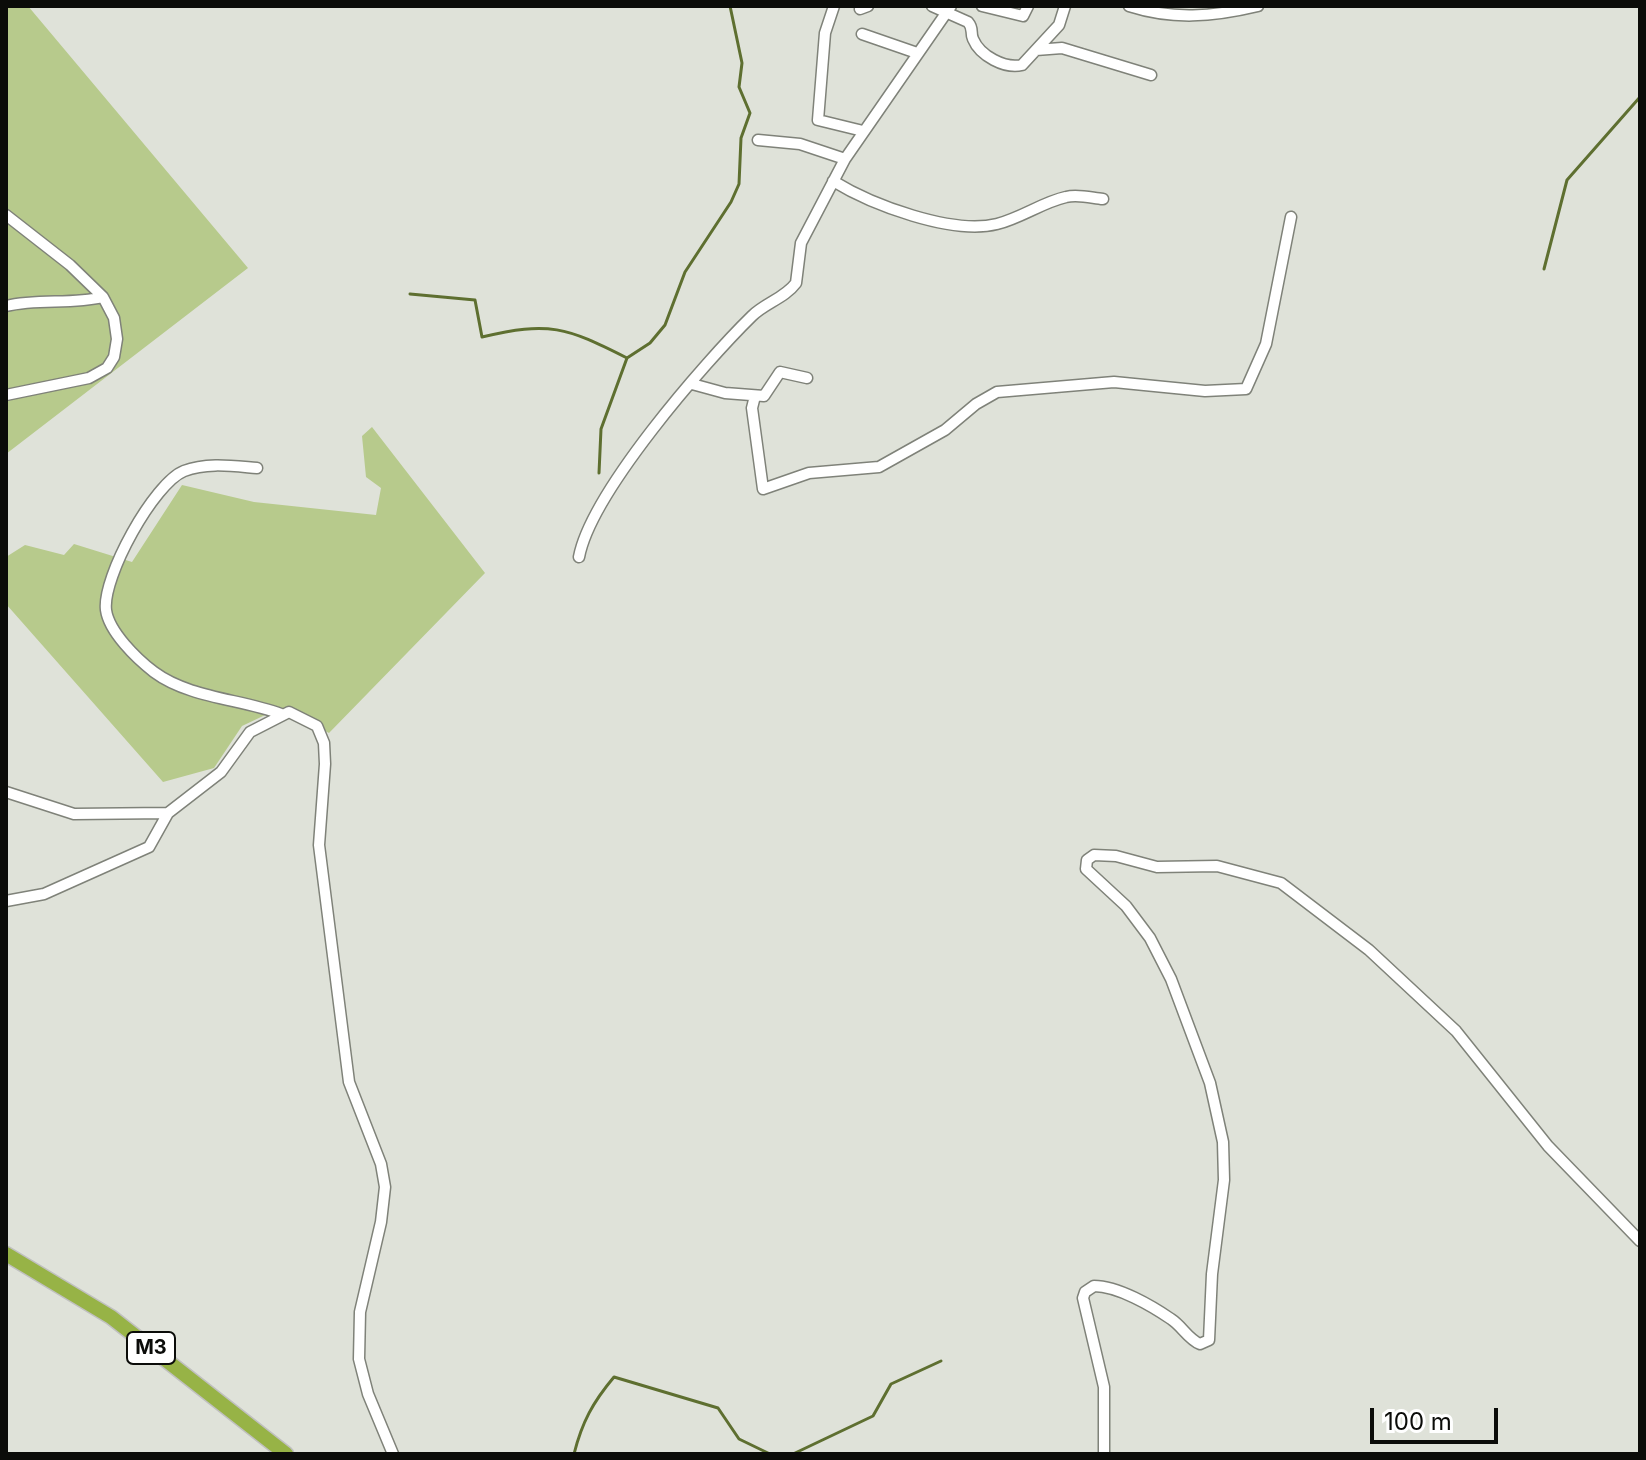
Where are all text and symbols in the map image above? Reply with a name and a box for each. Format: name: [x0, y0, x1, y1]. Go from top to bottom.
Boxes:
road number: M3: [127, 1332, 175, 1364]
scale bar: [1374, 1392, 1502, 1442]
text: 100 m: [1384, 1407, 1452, 1436]

